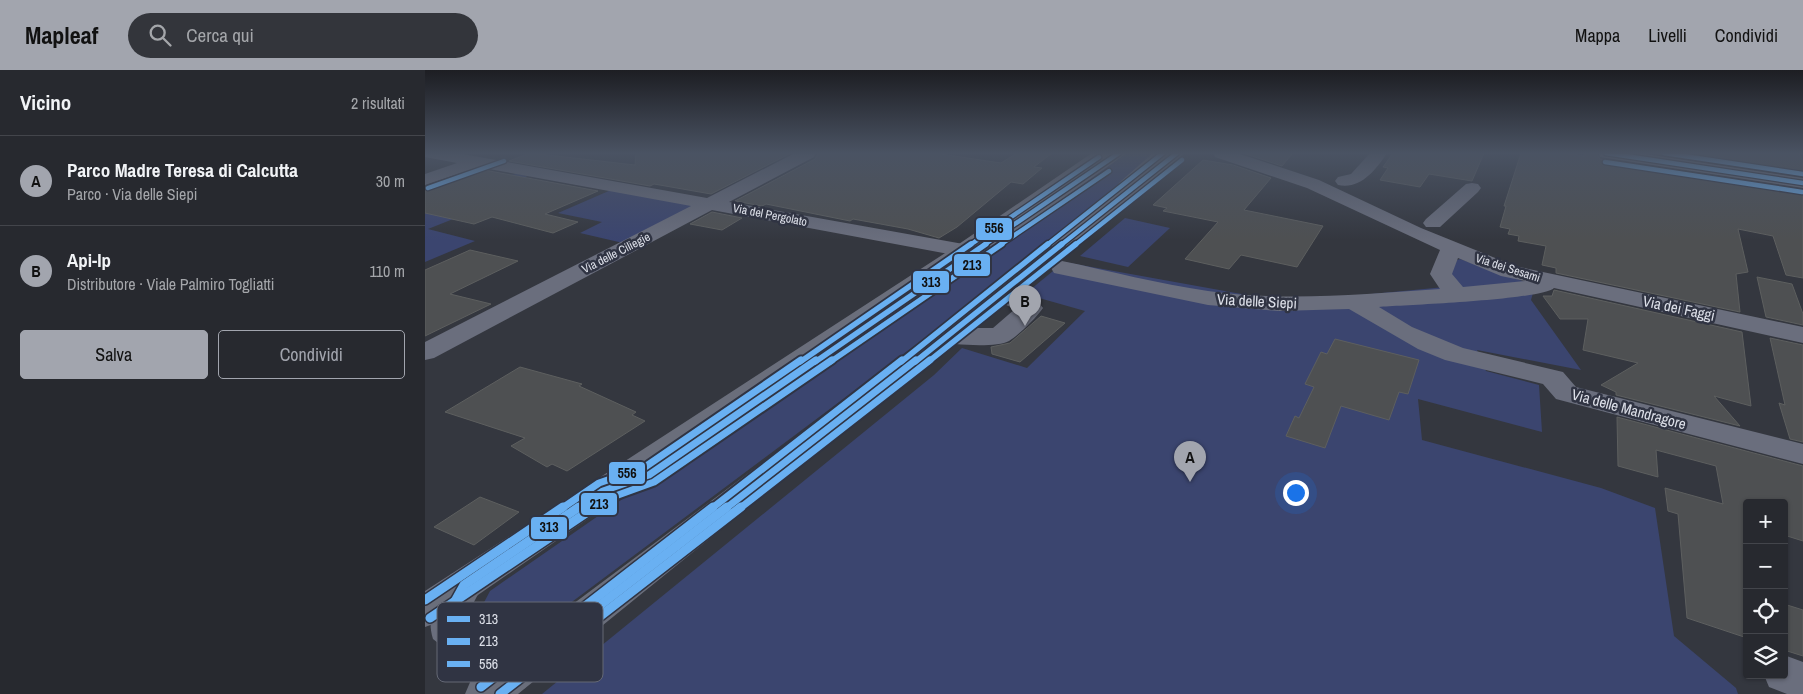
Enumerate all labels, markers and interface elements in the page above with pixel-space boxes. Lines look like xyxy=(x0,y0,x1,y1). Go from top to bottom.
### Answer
search box xyxy=(128,13,478,58)
text: Mapleaf xyxy=(25,19,98,51)
icon: search xyxy=(146,21,174,49)
text: Cerca qui xyxy=(186,22,254,48)
text: Mappa xyxy=(1575,23,1620,48)
text: Livelli xyxy=(1648,23,1687,48)
text: Condividi xyxy=(1715,23,1778,48)
text: Vicino xyxy=(20,88,71,117)
text: 2 risultati xyxy=(351,92,405,114)
text: Parco Madre Teresa di Calcutta xyxy=(67,157,298,183)
text: A xyxy=(31,170,41,192)
text: 30 m xyxy=(376,170,405,192)
text: Parco · Via delle Siepi xyxy=(67,183,197,205)
street label: Via del Pergolato xyxy=(732,200,808,230)
line badge: 556 xyxy=(975,217,1013,241)
text: 556 xyxy=(984,219,1004,237)
street label: Via delle Ciliegie xyxy=(579,229,653,277)
text: Api-Ip xyxy=(67,247,111,273)
street label: Via dei Sesami xyxy=(1474,250,1542,286)
line badge: 213 xyxy=(953,253,991,277)
text: 213 xyxy=(962,256,982,274)
text: B xyxy=(31,260,41,282)
text: 110 m xyxy=(369,260,405,282)
line badge: 313 xyxy=(912,270,950,294)
text: Distributore · Viale Palmiro Togliatti xyxy=(67,273,274,295)
text: 313 xyxy=(921,273,941,291)
pin: B xyxy=(1009,285,1041,326)
street label: Via delle Siepi xyxy=(1217,288,1297,314)
street label: Via dei Faggi xyxy=(1641,290,1717,326)
button: Salva xyxy=(20,330,208,379)
button: Condividi xyxy=(218,330,405,379)
street label: Via delle Mandragore xyxy=(1570,384,1689,434)
pin: A xyxy=(1174,441,1206,482)
line badge: 556 xyxy=(608,461,646,485)
text: 556 xyxy=(617,464,637,482)
your location xyxy=(1283,480,1309,506)
line badge: 213 xyxy=(580,492,618,516)
text: 213 xyxy=(589,495,609,513)
map controls xyxy=(1743,499,1788,679)
button: + xyxy=(1743,499,1788,544)
line badge: 313 xyxy=(530,516,568,540)
text: 313 xyxy=(539,518,559,536)
button: − xyxy=(1743,544,1788,589)
button: locate xyxy=(1743,589,1788,634)
legend xyxy=(437,602,603,682)
text: 313 xyxy=(479,610,498,628)
text: 213 xyxy=(479,632,498,650)
button: layers xyxy=(1743,634,1788,679)
text: 556 xyxy=(479,655,498,673)

